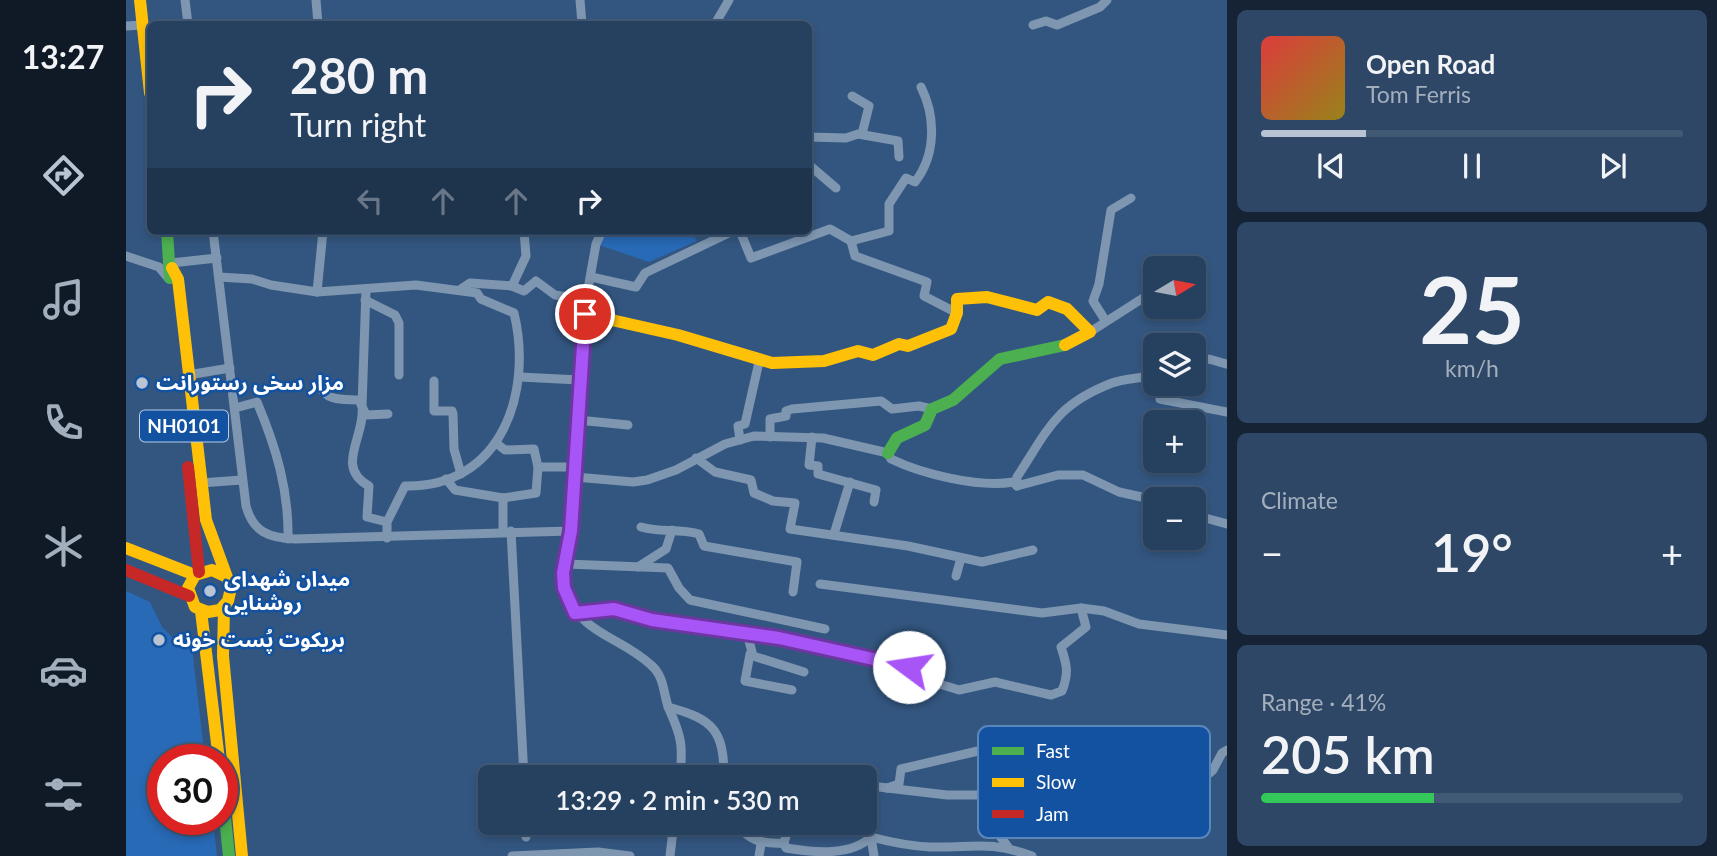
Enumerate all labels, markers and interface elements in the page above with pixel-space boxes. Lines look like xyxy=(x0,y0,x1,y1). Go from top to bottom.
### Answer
text: 13:27 xyxy=(22,37,104,76)
text: 280 m xyxy=(290,46,428,104)
text: Open Road xyxy=(1366,48,1495,80)
icon: right xyxy=(175,49,266,140)
text: Tom Ferris xyxy=(1366,80,1471,108)
text: Turn right xyxy=(290,105,426,144)
icon: previous xyxy=(1312,147,1350,185)
icon: pause xyxy=(1453,147,1491,185)
icon: next xyxy=(1594,147,1632,185)
icon: directions xyxy=(39,151,88,200)
icon: left xyxy=(351,182,389,220)
icon: ahead xyxy=(424,182,462,220)
icon: ahead xyxy=(497,182,535,220)
icon: right xyxy=(570,182,608,220)
text: 25 xyxy=(1419,254,1525,363)
north arrow xyxy=(1143,256,1206,318)
map controls xyxy=(1143,256,1206,550)
icon: music xyxy=(39,275,88,324)
pin xyxy=(555,284,615,344)
icon: arrive xyxy=(566,295,604,333)
button: layers xyxy=(1143,333,1206,396)
text: km/h xyxy=(1445,354,1499,382)
place label: مزار سخی رستورانت xyxy=(156,369,344,395)
marker: مزار سخی رستورانت xyxy=(134,375,150,391)
icon: phone xyxy=(39,398,88,447)
road number: NH0101 xyxy=(140,410,228,442)
button: + xyxy=(1143,410,1206,473)
text: Climate xyxy=(1261,486,1338,514)
button: − xyxy=(1143,487,1206,550)
text: 19° xyxy=(1431,521,1513,583)
icon: climate xyxy=(39,522,88,571)
text: − xyxy=(1261,530,1283,576)
text: + xyxy=(1661,530,1683,576)
place label: میدان شهدای روشنایی xyxy=(224,565,350,615)
marker: میدان شهدای روشنایی xyxy=(202,583,218,599)
place label: بریکوت پُست خونه xyxy=(173,626,345,654)
position arrow xyxy=(872,630,946,704)
marker: بریکوت پُست خونه xyxy=(151,632,167,648)
icon: car xyxy=(39,646,88,695)
text: Range · 41% xyxy=(1261,688,1386,716)
text: 205 km xyxy=(1261,723,1435,785)
legend xyxy=(978,726,1210,838)
text: Fast xyxy=(1036,739,1070,762)
speed limit sign: 30 xyxy=(147,744,238,835)
icon: filters xyxy=(39,770,88,819)
text: Slow xyxy=(1036,770,1076,793)
text: 13:29 · 2 min · 530 m xyxy=(555,784,800,816)
text: Jam xyxy=(1036,802,1069,825)

